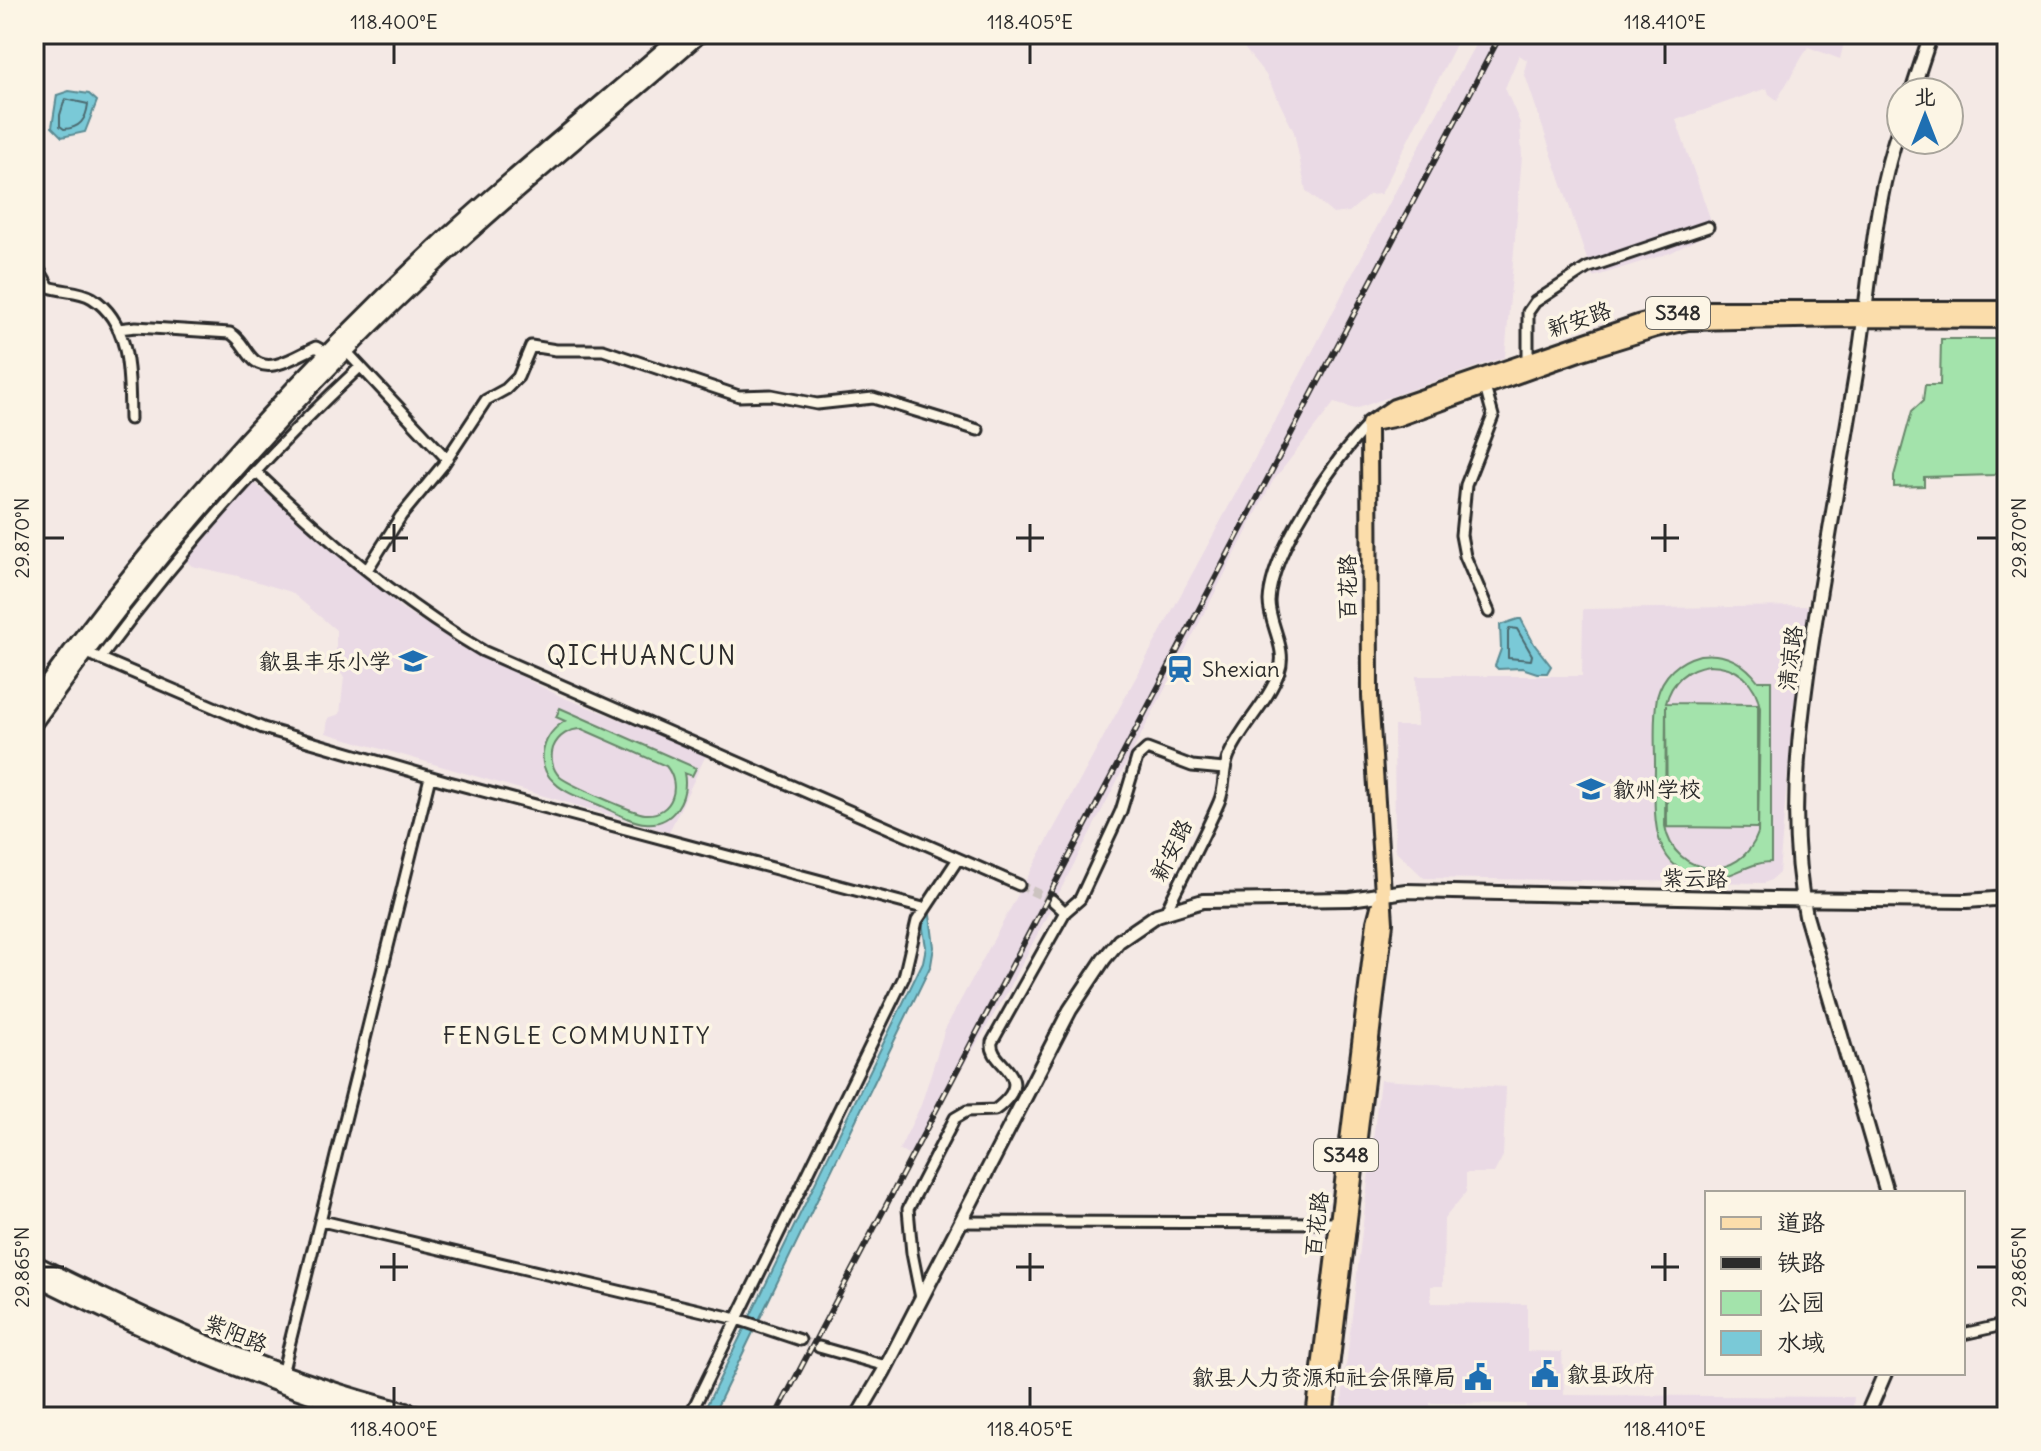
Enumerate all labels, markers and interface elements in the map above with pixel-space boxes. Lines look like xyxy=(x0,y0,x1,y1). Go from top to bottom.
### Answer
text: 118.400°E xyxy=(350,9,438,34)
text: 118.405°E xyxy=(987,9,1073,34)
text: 118.410°E xyxy=(1624,9,1706,34)
north arrow xyxy=(1885,76,1965,156)
text: 北 xyxy=(1914,82,1936,110)
street label: 新安路 xyxy=(1543,295,1615,343)
road number: S348 xyxy=(1646,297,1710,329)
text: 29.870°N xyxy=(9,497,34,579)
text: 29.870°N xyxy=(2006,497,2031,579)
street label: 百花路 xyxy=(1333,554,1361,620)
street label: 清凉路 xyxy=(1772,624,1808,692)
district label: QICHUANCUN xyxy=(547,639,737,672)
school or university icon: 歙县丰乐小学 xyxy=(398,646,428,676)
place label: 歙县丰乐小学 xyxy=(259,647,391,675)
station icon: Shexian xyxy=(1165,654,1195,684)
place label: Shexian xyxy=(1202,655,1280,683)
school or university icon: 歙州学校 xyxy=(1576,774,1606,804)
place label: 歙州学校 xyxy=(1613,775,1701,803)
street label: 新安路 xyxy=(1144,814,1198,886)
street label: 紫云路 xyxy=(1662,863,1728,893)
district label: FENGLE COMMUNITY xyxy=(443,1020,711,1050)
road number: S348 xyxy=(1314,1139,1378,1171)
street label: 百花路 xyxy=(1298,1190,1334,1258)
legend xyxy=(1705,1191,1965,1375)
text: 道路 xyxy=(1777,1207,1825,1237)
text: 29.865°N xyxy=(9,1226,34,1308)
text: 29.865°N xyxy=(2006,1226,2031,1308)
text: 铁路 xyxy=(1777,1247,1825,1277)
text: 公园 xyxy=(1777,1287,1825,1317)
street label: 紫阳路 xyxy=(200,1308,272,1358)
text: 水域 xyxy=(1777,1327,1825,1357)
public building icon: 歙县政府 xyxy=(1530,1359,1560,1389)
place label: 歙县政府 xyxy=(1567,1360,1655,1388)
public building icon: 歙县人力资源和社会保障局 xyxy=(1463,1362,1493,1392)
place label: 歙县人力资源和社会保障局 xyxy=(1192,1363,1456,1391)
text: 118.400°E xyxy=(350,1416,438,1441)
text: 118.405°E xyxy=(987,1416,1073,1441)
text: 118.410°E xyxy=(1624,1416,1706,1441)

